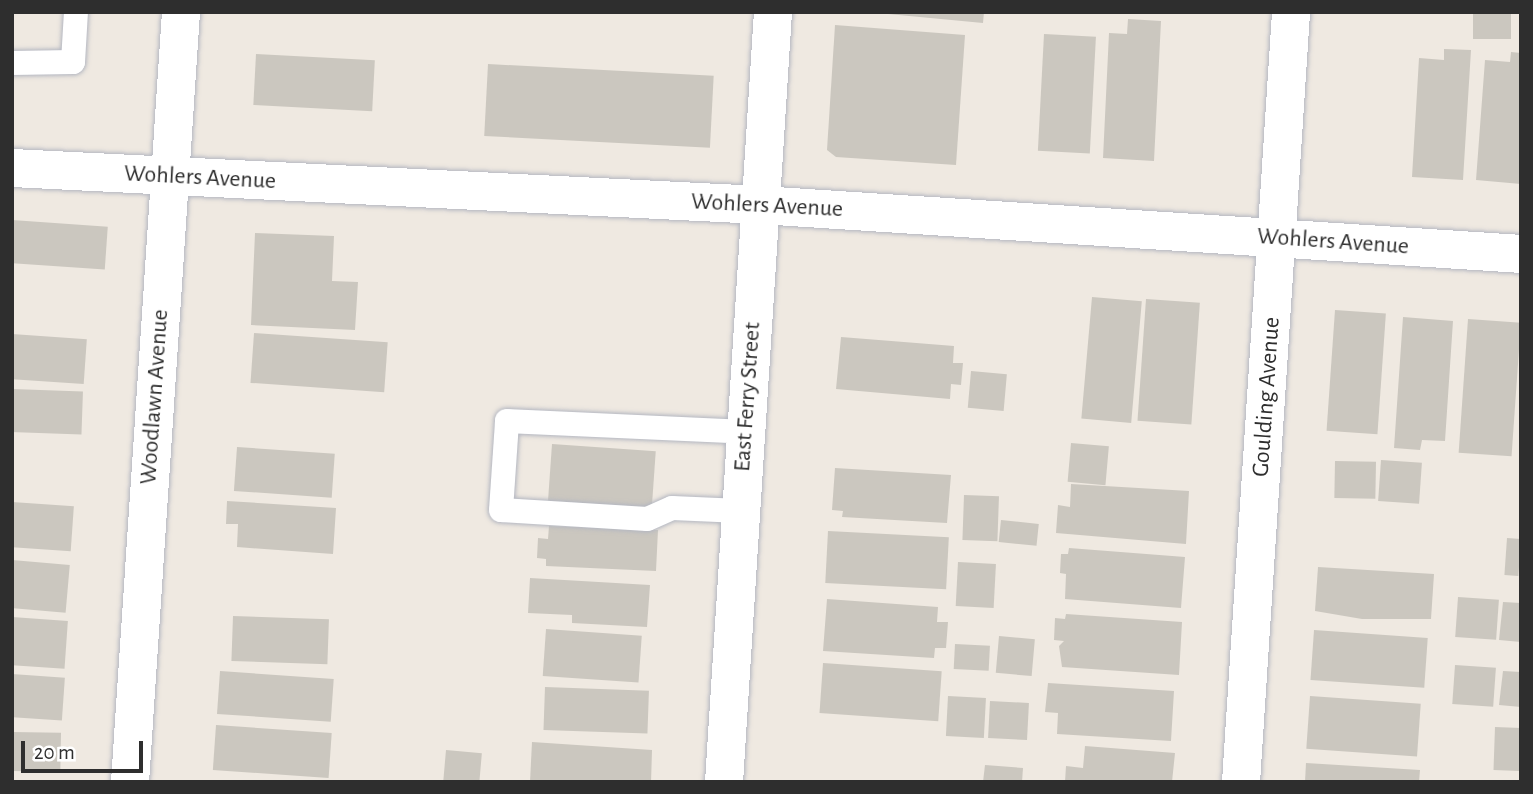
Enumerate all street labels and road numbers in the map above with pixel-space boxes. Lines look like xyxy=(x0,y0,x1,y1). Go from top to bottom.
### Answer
street label: Wohlers Avenue xyxy=(123,160,277,196)
street label: Wohlers Avenue xyxy=(690,188,844,224)
street label: Wohlers Avenue xyxy=(1256,222,1410,262)
street label: Woodlawn Avenue xyxy=(135,308,175,486)
street label: Goulding Avenue xyxy=(1247,316,1287,478)
street label: East Ferry Street xyxy=(728,321,768,473)

